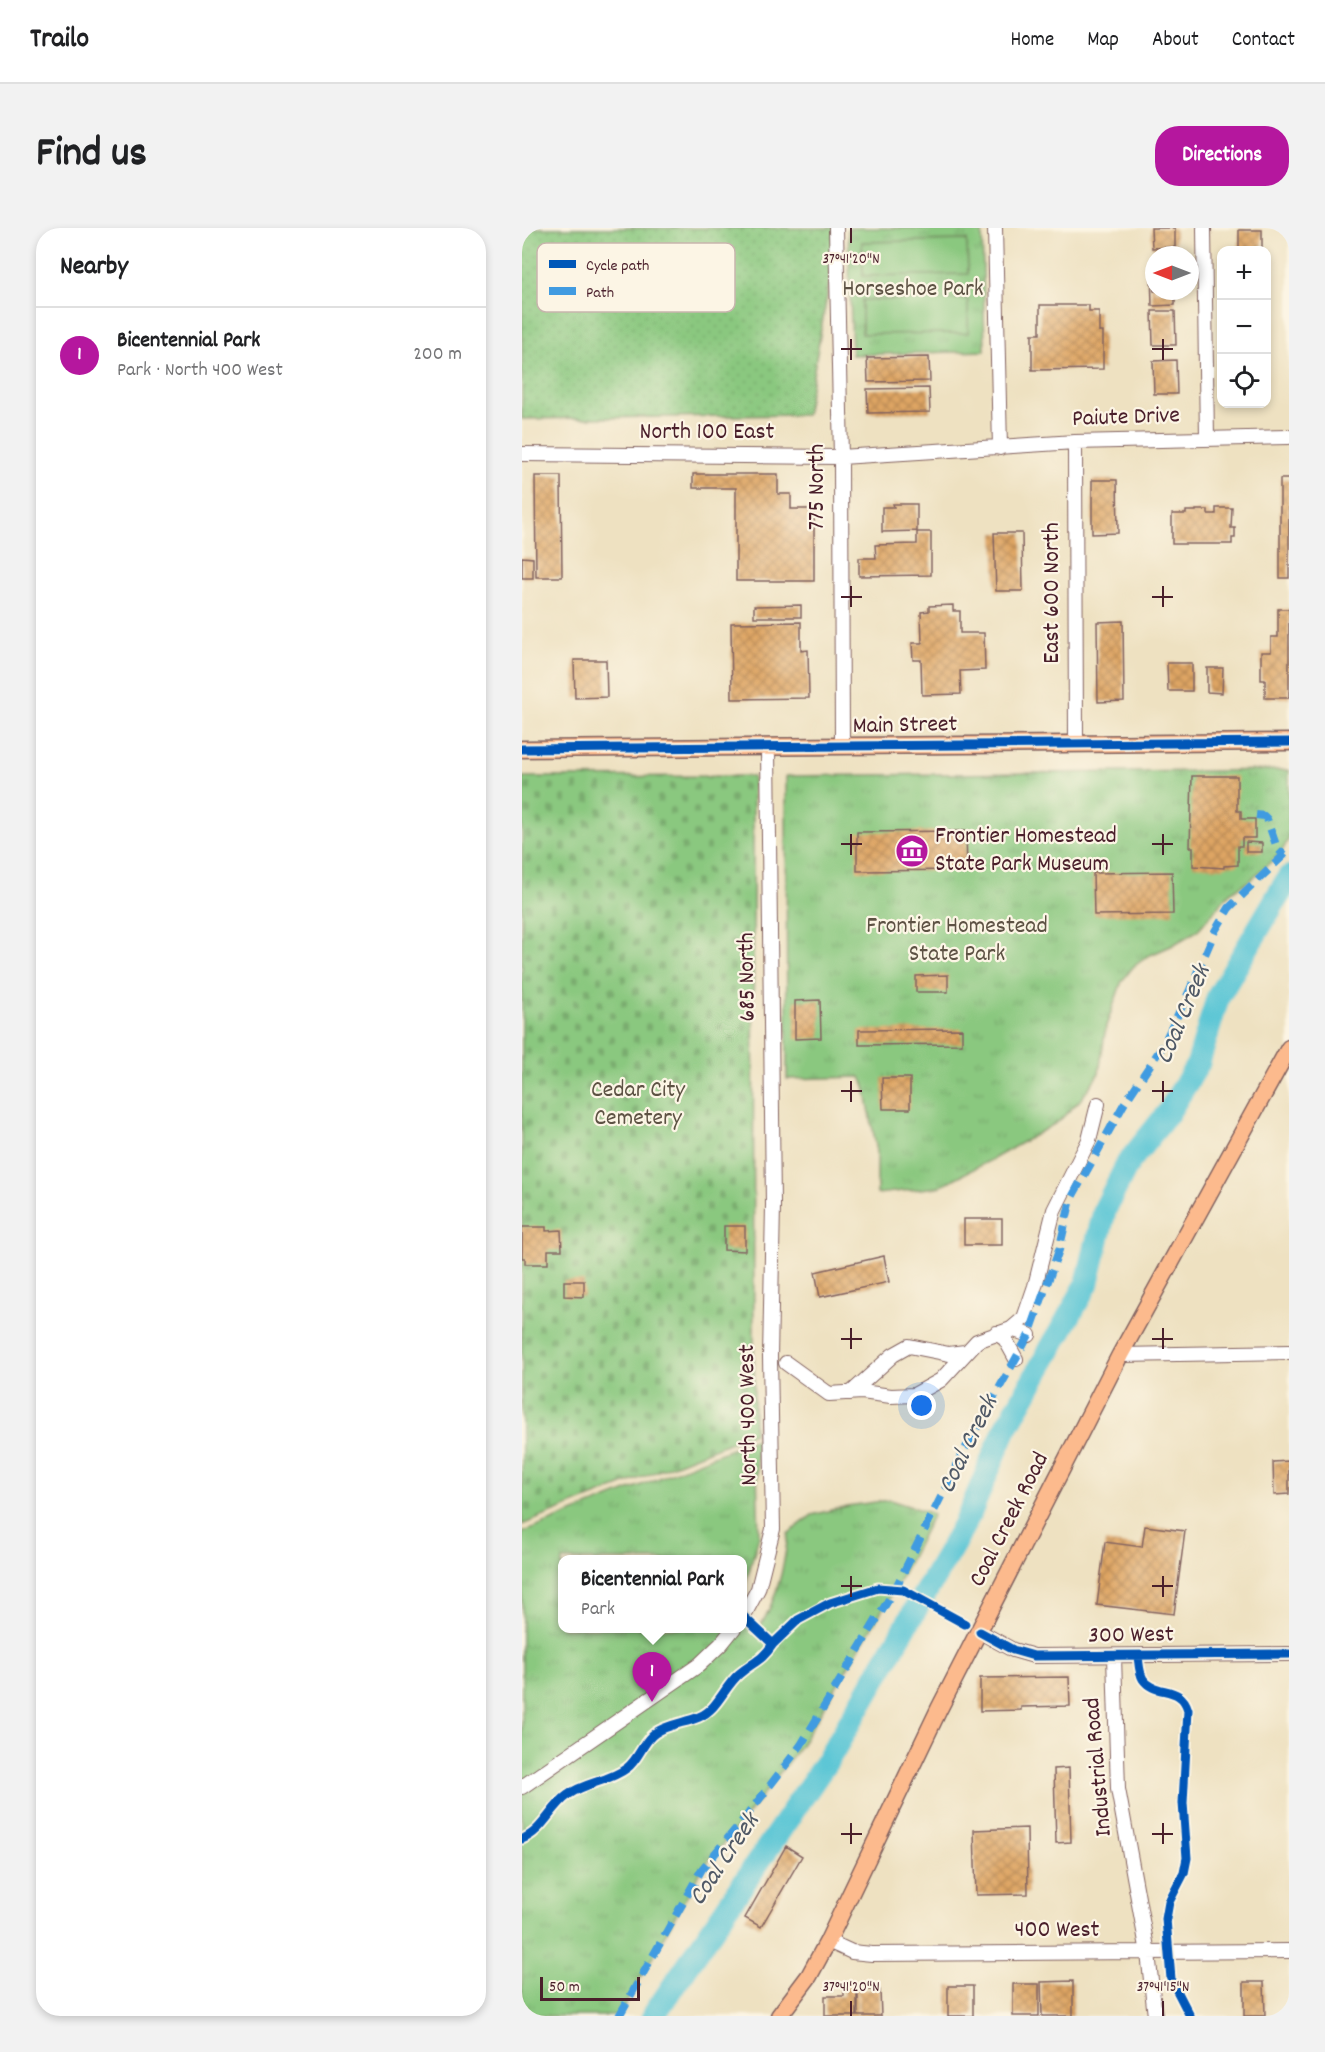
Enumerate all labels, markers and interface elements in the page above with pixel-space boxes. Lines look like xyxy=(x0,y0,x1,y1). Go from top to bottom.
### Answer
text: Trailo xyxy=(30,21,89,61)
text: Home xyxy=(1010,26,1054,56)
text: Map xyxy=(1087,26,1119,56)
text: About xyxy=(1152,26,1199,56)
text: Contact xyxy=(1232,26,1295,56)
text: Find us xyxy=(36,126,147,186)
button: Directions xyxy=(1155,126,1289,186)
legend xyxy=(537,243,735,312)
north arrow xyxy=(1145,246,1199,300)
map controls xyxy=(1217,246,1271,408)
button: + xyxy=(1217,246,1271,300)
text: Nearby xyxy=(60,249,128,286)
text: 37°41'20"N xyxy=(822,249,880,271)
text: Cycle path xyxy=(586,255,649,278)
park label: Horseshoe Park xyxy=(842,273,984,307)
text: Path xyxy=(586,282,614,305)
button: − xyxy=(1217,300,1271,354)
text: Bicentennial Park xyxy=(117,326,260,357)
text: 1 xyxy=(77,341,82,369)
text: 200 m xyxy=(413,341,462,369)
button: locate xyxy=(1217,354,1271,408)
text: Park · North 400 West xyxy=(117,357,283,385)
street label: Paiute Drive xyxy=(1071,399,1181,437)
street label: North 100 East xyxy=(640,416,775,450)
street label: 775 North xyxy=(801,444,835,530)
street label: East 600 North xyxy=(1036,522,1070,664)
street label: Main Street xyxy=(852,708,958,744)
place label: Frontier Homestead State Park Museum xyxy=(935,820,1117,882)
museum icon: Frontier Homestead State Park Museum xyxy=(894,833,930,869)
park label: Frontier Homestead State Park xyxy=(866,910,1048,972)
street label: 685 North xyxy=(730,932,766,1022)
water label: Coal Creek xyxy=(1147,957,1222,1070)
park label: Cedar City Cemetery xyxy=(591,1074,686,1136)
street label: North 400 West xyxy=(731,1344,767,1486)
water label: Coal Creek xyxy=(929,1388,1010,1500)
your location xyxy=(907,1391,936,1420)
street label: Coal Creek Road xyxy=(961,1447,1059,1593)
popup xyxy=(558,1555,747,1633)
text: Bicentennial Park xyxy=(581,1565,724,1596)
text: Park xyxy=(581,1596,615,1624)
street label: 300 West xyxy=(1088,1618,1174,1654)
pin: 1 xyxy=(632,1652,672,1702)
street label: Industrial Road xyxy=(1076,1696,1122,1838)
water label: Coal Creek xyxy=(680,1804,771,1914)
street label: 400 West xyxy=(1015,1914,1100,1948)
scale bar xyxy=(540,1974,640,2002)
text: 50 m xyxy=(549,1976,580,1999)
text: 37°41'20"N xyxy=(822,1977,880,1999)
text: 37°41'15"N xyxy=(1137,1977,1189,1999)

